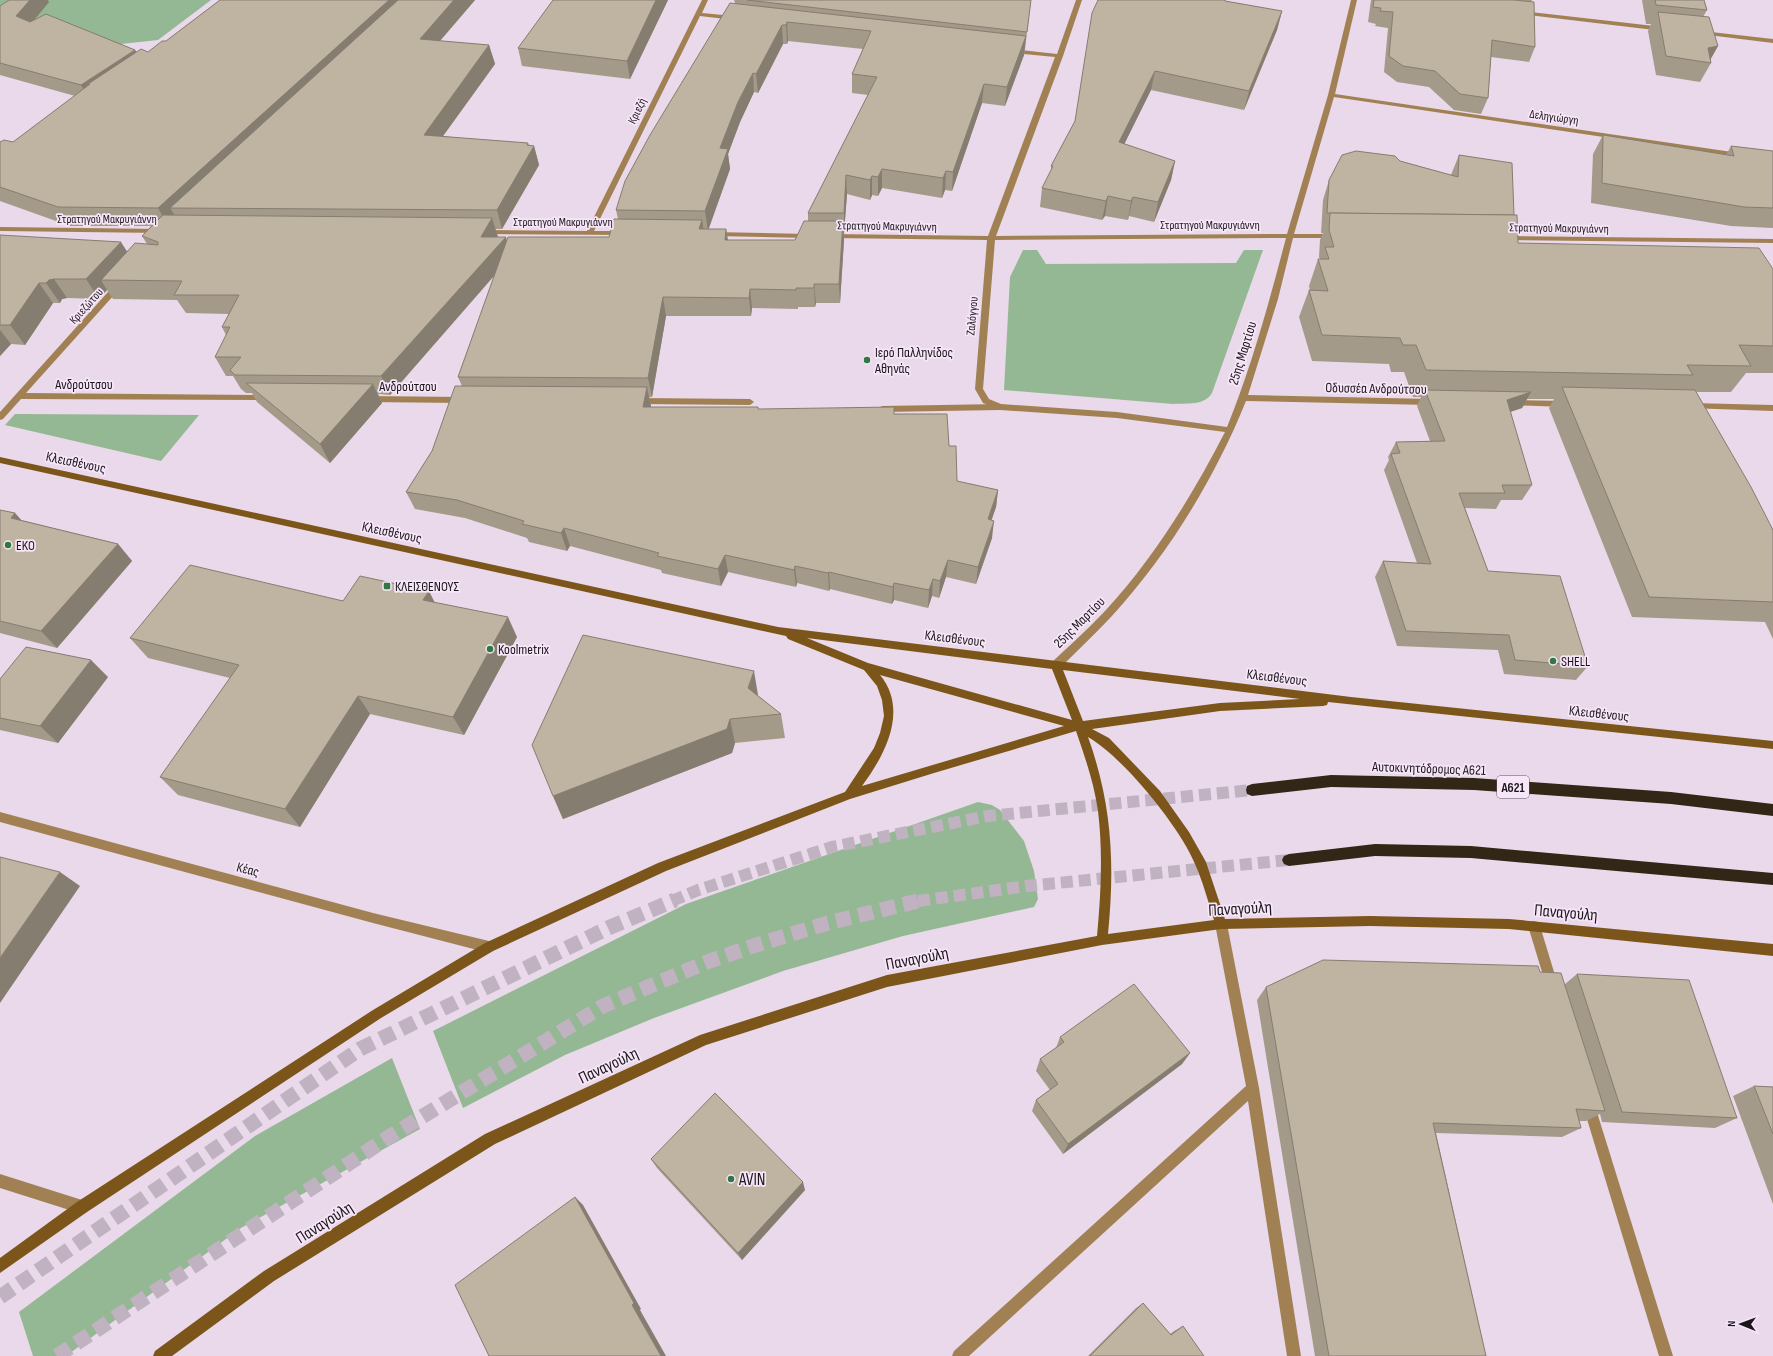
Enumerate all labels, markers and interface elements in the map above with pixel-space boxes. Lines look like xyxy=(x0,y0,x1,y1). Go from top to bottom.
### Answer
street label: Κριεζή xyxy=(625,96,650,127)
street label: Δεληγιώργη xyxy=(1528,107,1579,128)
street label: Στρατηγού Μακρυγιάννη xyxy=(57,212,157,227)
street label: Στρατηγού Μακρυγιάννη xyxy=(513,215,613,230)
street label: Στρατηγού Μακρυγιάννη xyxy=(837,218,937,235)
street label: Στρατηγού Μακρυγιάννη xyxy=(1160,218,1260,233)
street label: Στρατηγού Μακρυγιάννη xyxy=(1509,220,1609,237)
street label: Κριεζώτου xyxy=(66,285,107,328)
street label: Ζαλόγγου xyxy=(963,296,982,336)
street label: 25ης Μαρτίου xyxy=(1225,319,1260,387)
place label: Ιερό Παλληνίδος Αθηνάς xyxy=(874,344,953,377)
marker: Ιερό Παλληνίδος Αθηνάς xyxy=(862,355,872,365)
street label: Ανδρούτσου xyxy=(54,376,113,393)
street label: Ανδρούτσου xyxy=(378,378,437,395)
street label: Οδυσσέα Ανδρούτσου xyxy=(1325,379,1427,398)
street label: Κλεισθένους xyxy=(45,448,107,477)
street label: Κλεισθένους xyxy=(361,518,423,547)
place label: EKO xyxy=(16,537,35,554)
marker: EKO xyxy=(3,540,13,550)
place label: ΚΛΕΙΣΘΕΝΟΥΣ xyxy=(395,578,459,595)
marker: ΚΛΕΙΣΘΕΝΟΥΣ xyxy=(382,581,392,591)
street label: 25ης Μαρτίου xyxy=(1050,593,1109,652)
street label: Κλεισθένους xyxy=(924,626,986,651)
place label: Koolmetrix xyxy=(498,641,550,658)
marker: Koolmetrix xyxy=(485,644,495,654)
place label: SHELL xyxy=(1561,653,1590,670)
marker: SHELL xyxy=(1548,656,1558,666)
street label: Κλεισθένους xyxy=(1246,665,1308,690)
street label: Κλεισθένους xyxy=(1568,702,1630,725)
street label: Αυτοκινητόδρομος Α621 xyxy=(1371,758,1486,779)
road number: Α621 xyxy=(1497,776,1529,798)
street label: Κέας xyxy=(235,858,261,881)
street label: Παναγούλη xyxy=(1208,897,1272,921)
street label: Παναγούλη xyxy=(1533,900,1599,926)
street label: Παναγούλη xyxy=(884,943,950,975)
street label: Παναγούλη xyxy=(575,1043,642,1088)
place label: AVIN xyxy=(738,1170,766,1190)
marker: AVIN xyxy=(726,1174,736,1184)
street label: Παναγούλη xyxy=(292,1197,357,1248)
north arrow xyxy=(1721,1304,1761,1344)
text: N xyxy=(1725,1321,1738,1327)

